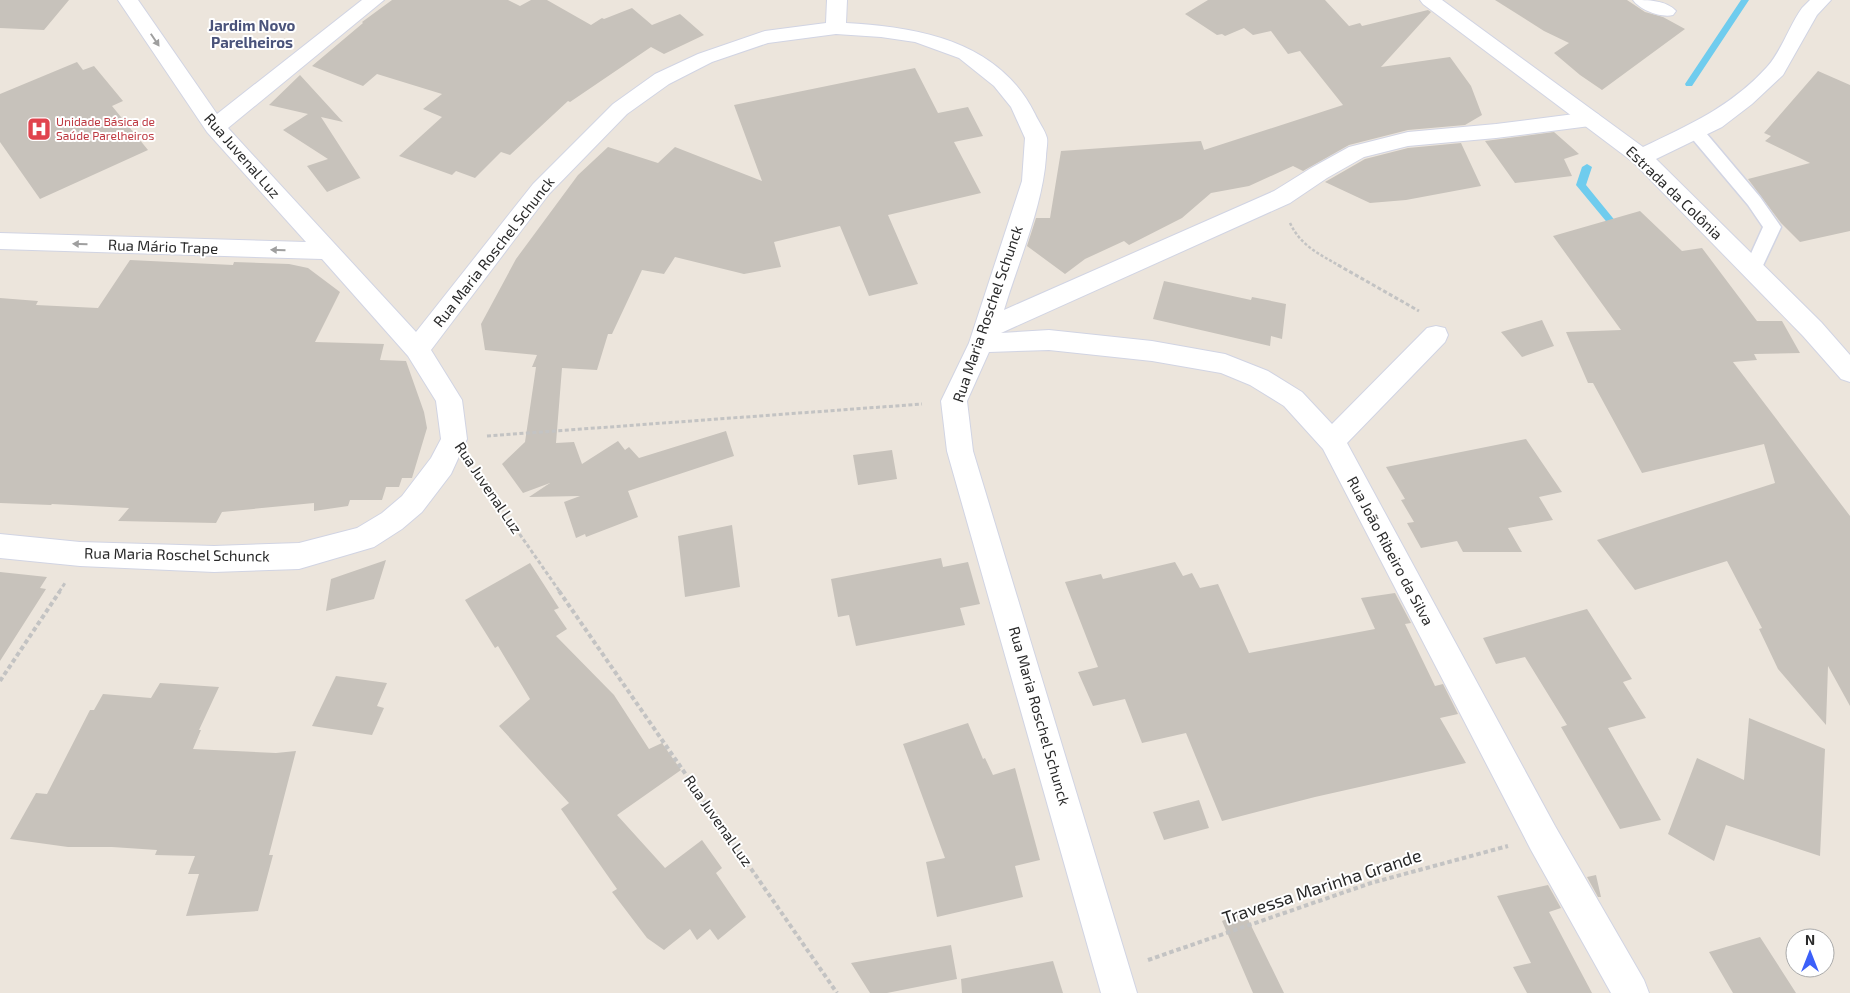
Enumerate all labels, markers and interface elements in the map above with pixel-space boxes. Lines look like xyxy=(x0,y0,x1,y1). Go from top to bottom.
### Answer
district label: Jardim Novo Parelheiros xyxy=(209,16,296,51)
one-way arrow xyxy=(150,33,160,47)
street label: Rua Juvenal Luz xyxy=(201,109,285,202)
place label: Unidade Básica de Saúde Parelheiros xyxy=(56,114,155,142)
hospital icon: Unidade Básica de Saúde Parelheiros xyxy=(26,116,52,142)
street label: Estrada da Colônia xyxy=(1623,142,1727,243)
street label: Rua Maria Roschel Schunck xyxy=(429,172,558,330)
street label: Rua Maria Roschel Schunck xyxy=(948,223,1026,404)
street label: Rua Mário Trape xyxy=(108,235,219,257)
one-way arrow xyxy=(72,240,88,248)
one-way arrow xyxy=(269,246,285,254)
street label: Rua Juvenal Luz xyxy=(451,438,526,537)
street label: Rua João Ribeiro da Silva xyxy=(1344,473,1438,628)
street label: Rua Maria Roschel Schunck xyxy=(84,543,270,565)
street label: Rua Maria Roschel Schunck xyxy=(1006,624,1074,808)
street label: Rua Juvenal Luz xyxy=(681,771,757,869)
street label: Travessa Marinha Grande xyxy=(1219,843,1424,929)
north arrow xyxy=(1785,928,1835,978)
text: N xyxy=(1805,931,1815,948)

